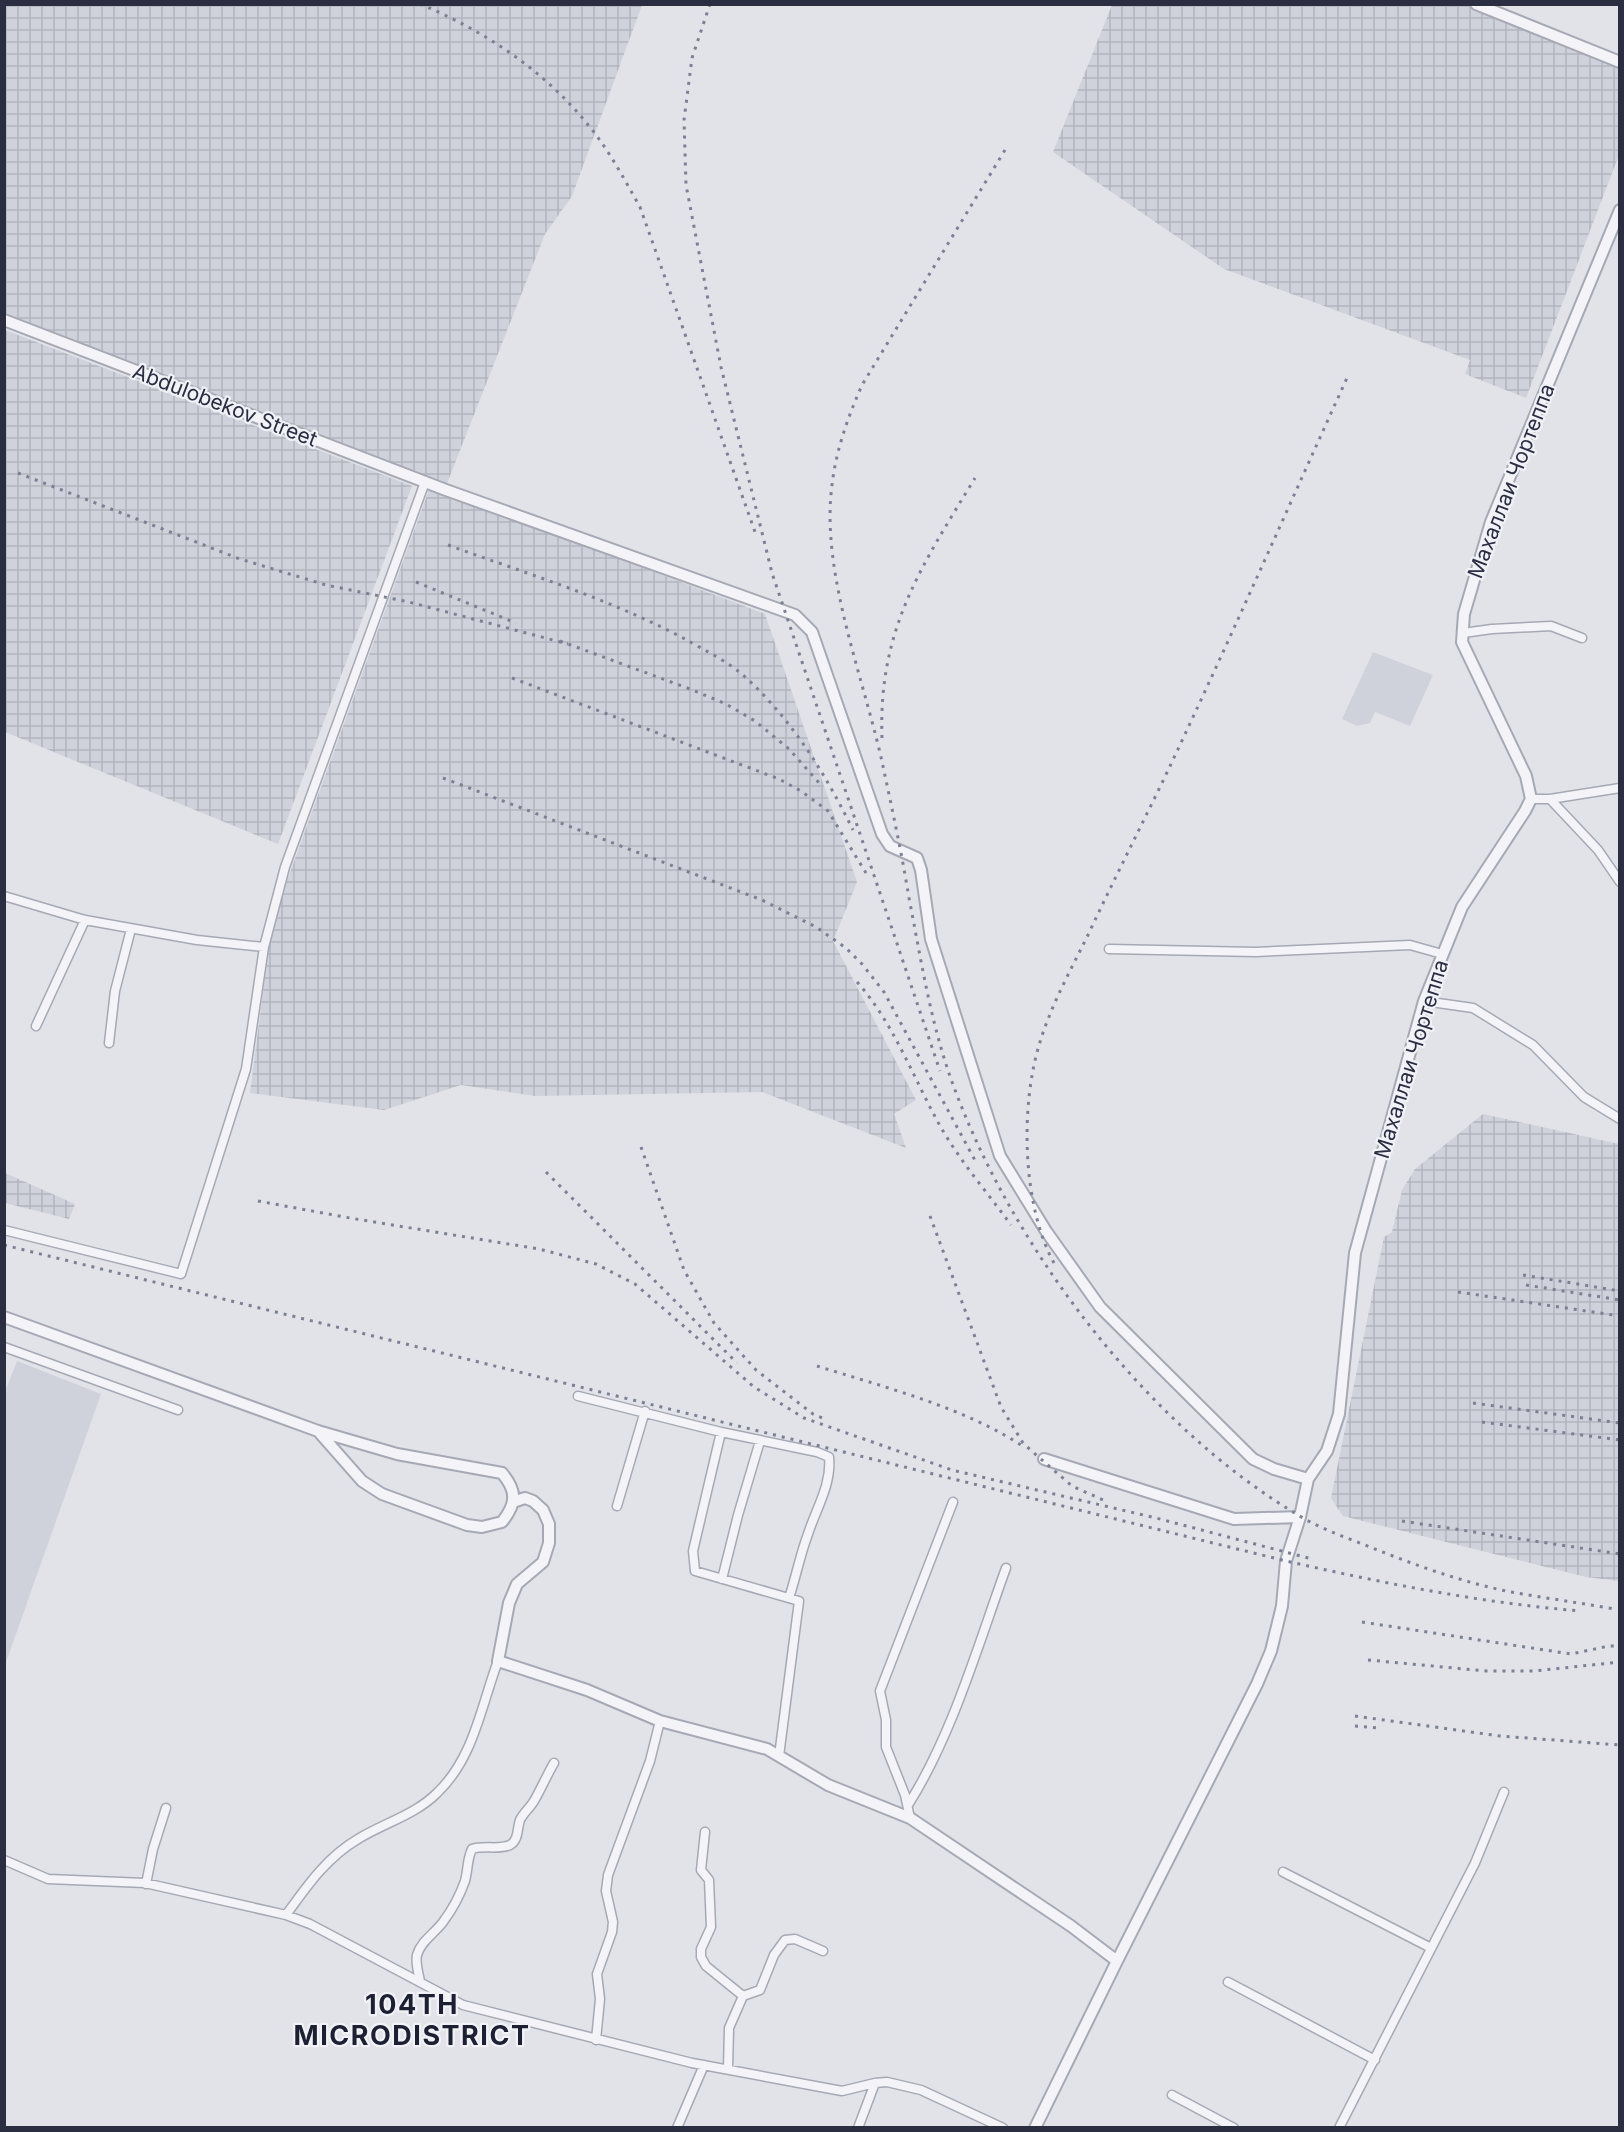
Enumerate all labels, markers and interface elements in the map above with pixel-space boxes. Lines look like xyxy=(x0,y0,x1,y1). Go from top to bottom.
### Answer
street label: Abdulobekov Street xyxy=(129,358,321,452)
street label: Махаллаи Чортеппа xyxy=(1462,380,1560,582)
street label: Махаллаи Чортеппа xyxy=(1369,957,1453,1161)
district label: 104TH MICRODISTRICT xyxy=(294,1988,530,2052)

